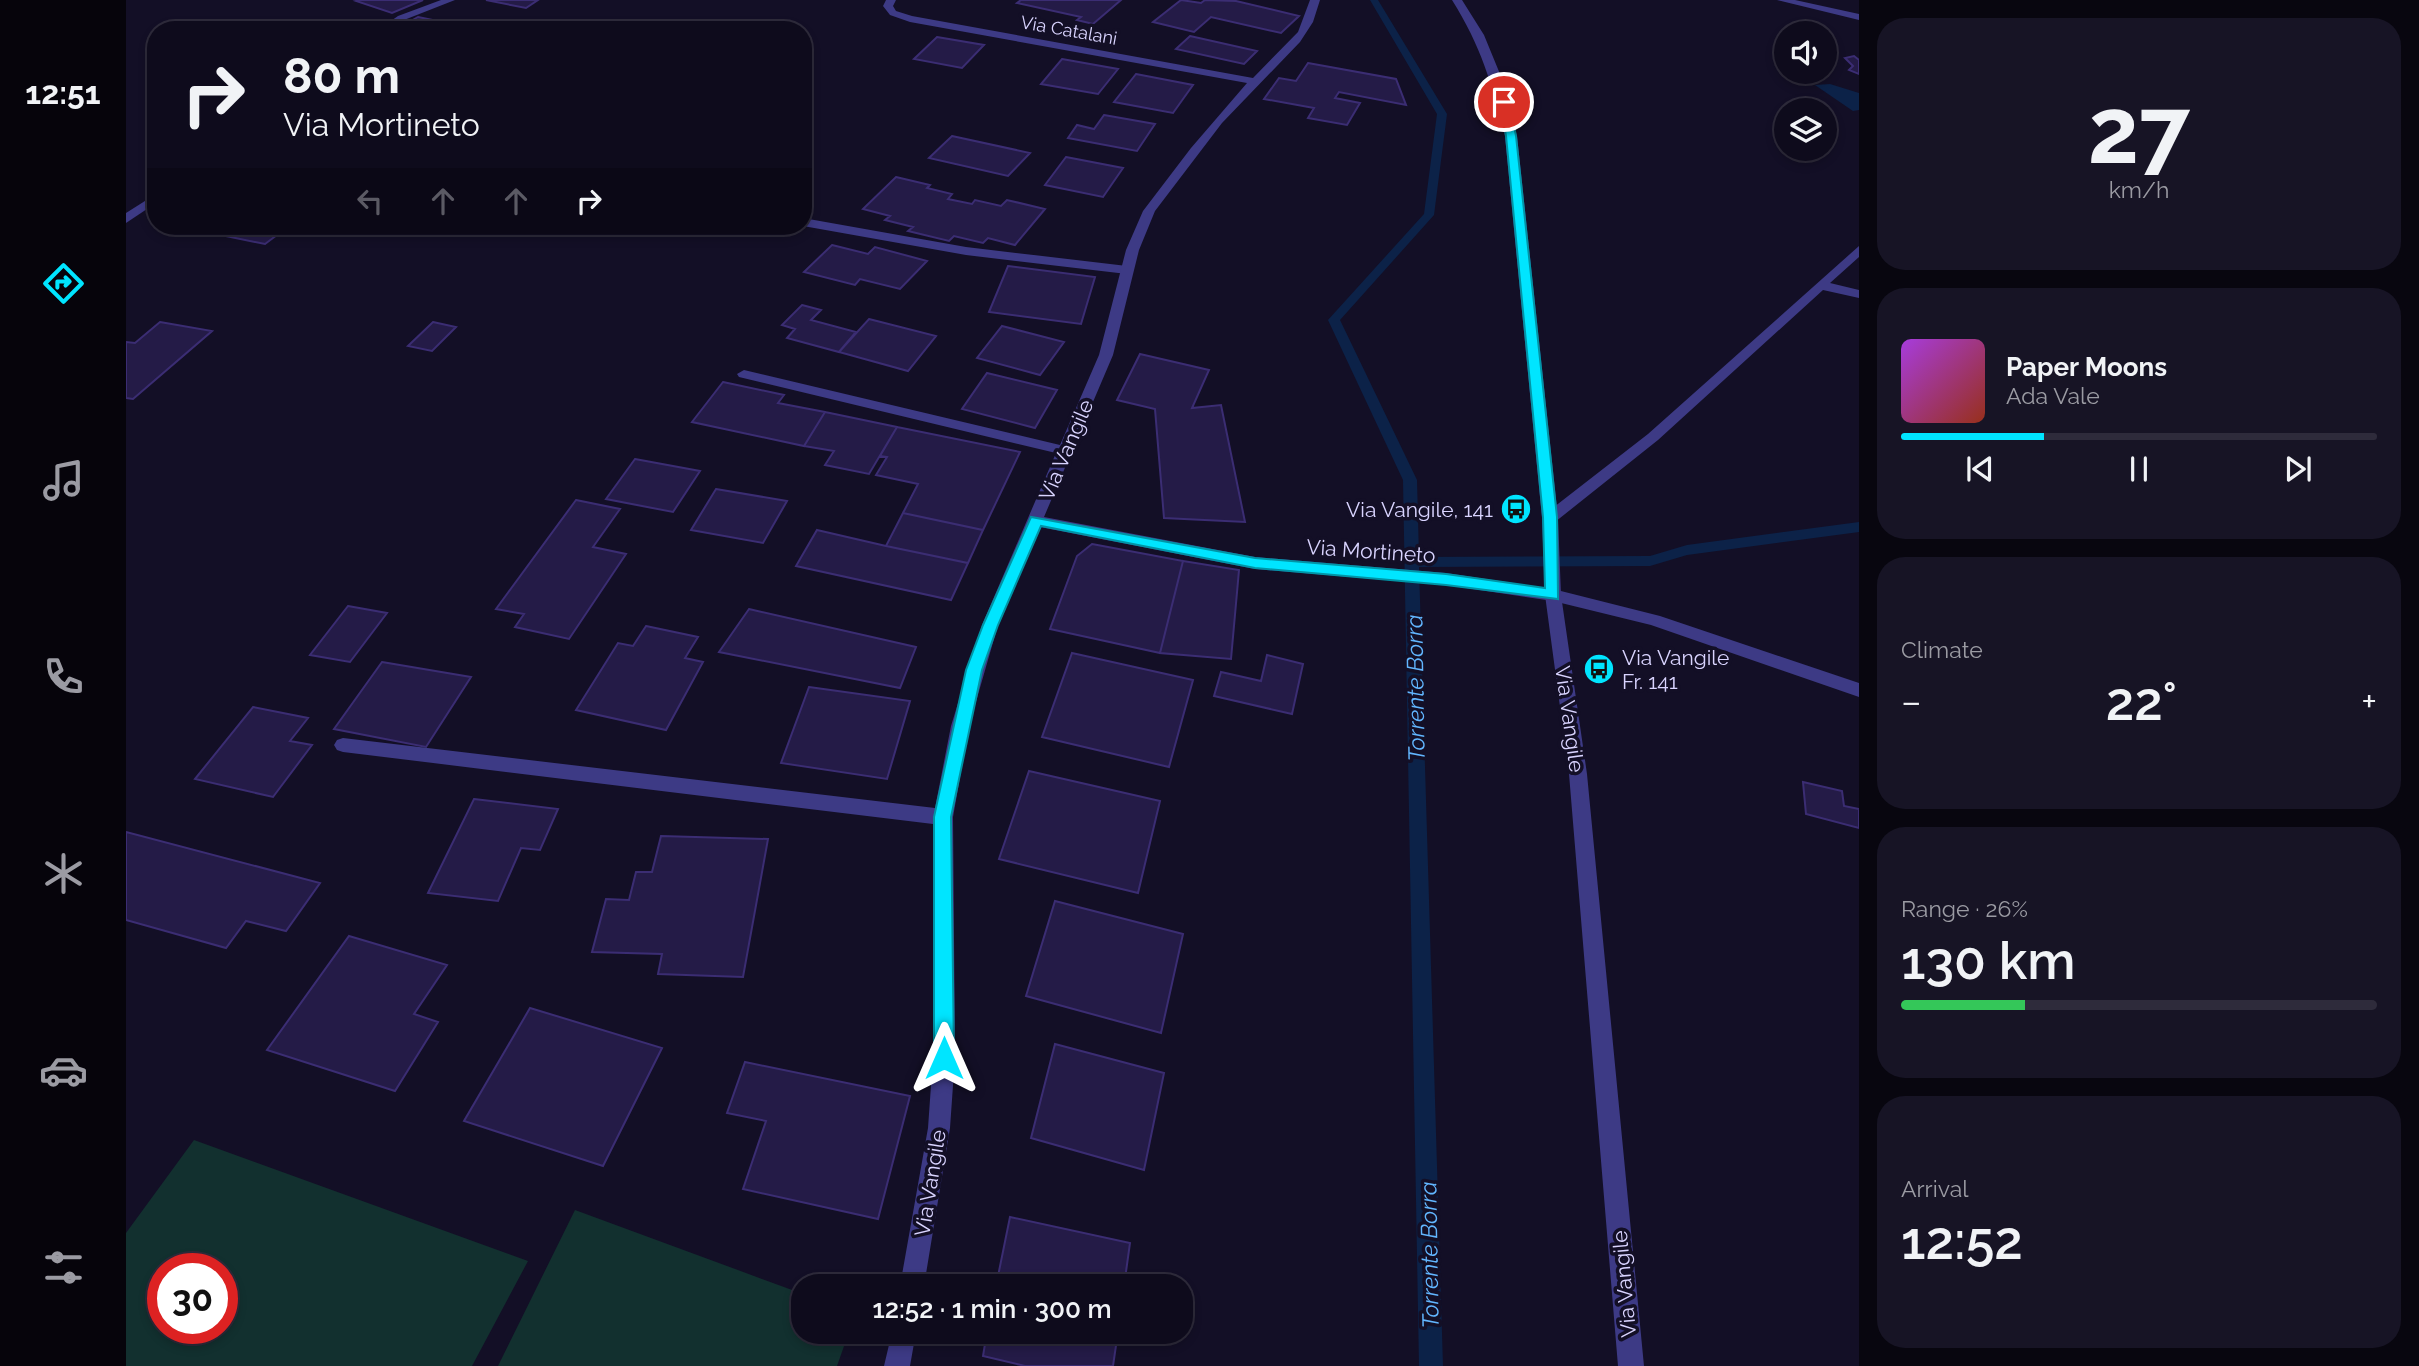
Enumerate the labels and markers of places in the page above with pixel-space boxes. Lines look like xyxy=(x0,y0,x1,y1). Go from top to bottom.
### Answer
pin xyxy=(1474,72,1534,132)
bus stop icon: Via Vangile, 141 xyxy=(1499,492,1533,526)
place label: Via Vangile, 141 xyxy=(1346,497,1493,522)
place label: Via Vangile Fr. 141 xyxy=(1622,645,1729,694)
bus stop icon: Via Vangile Fr. 141 xyxy=(1582,652,1616,686)

